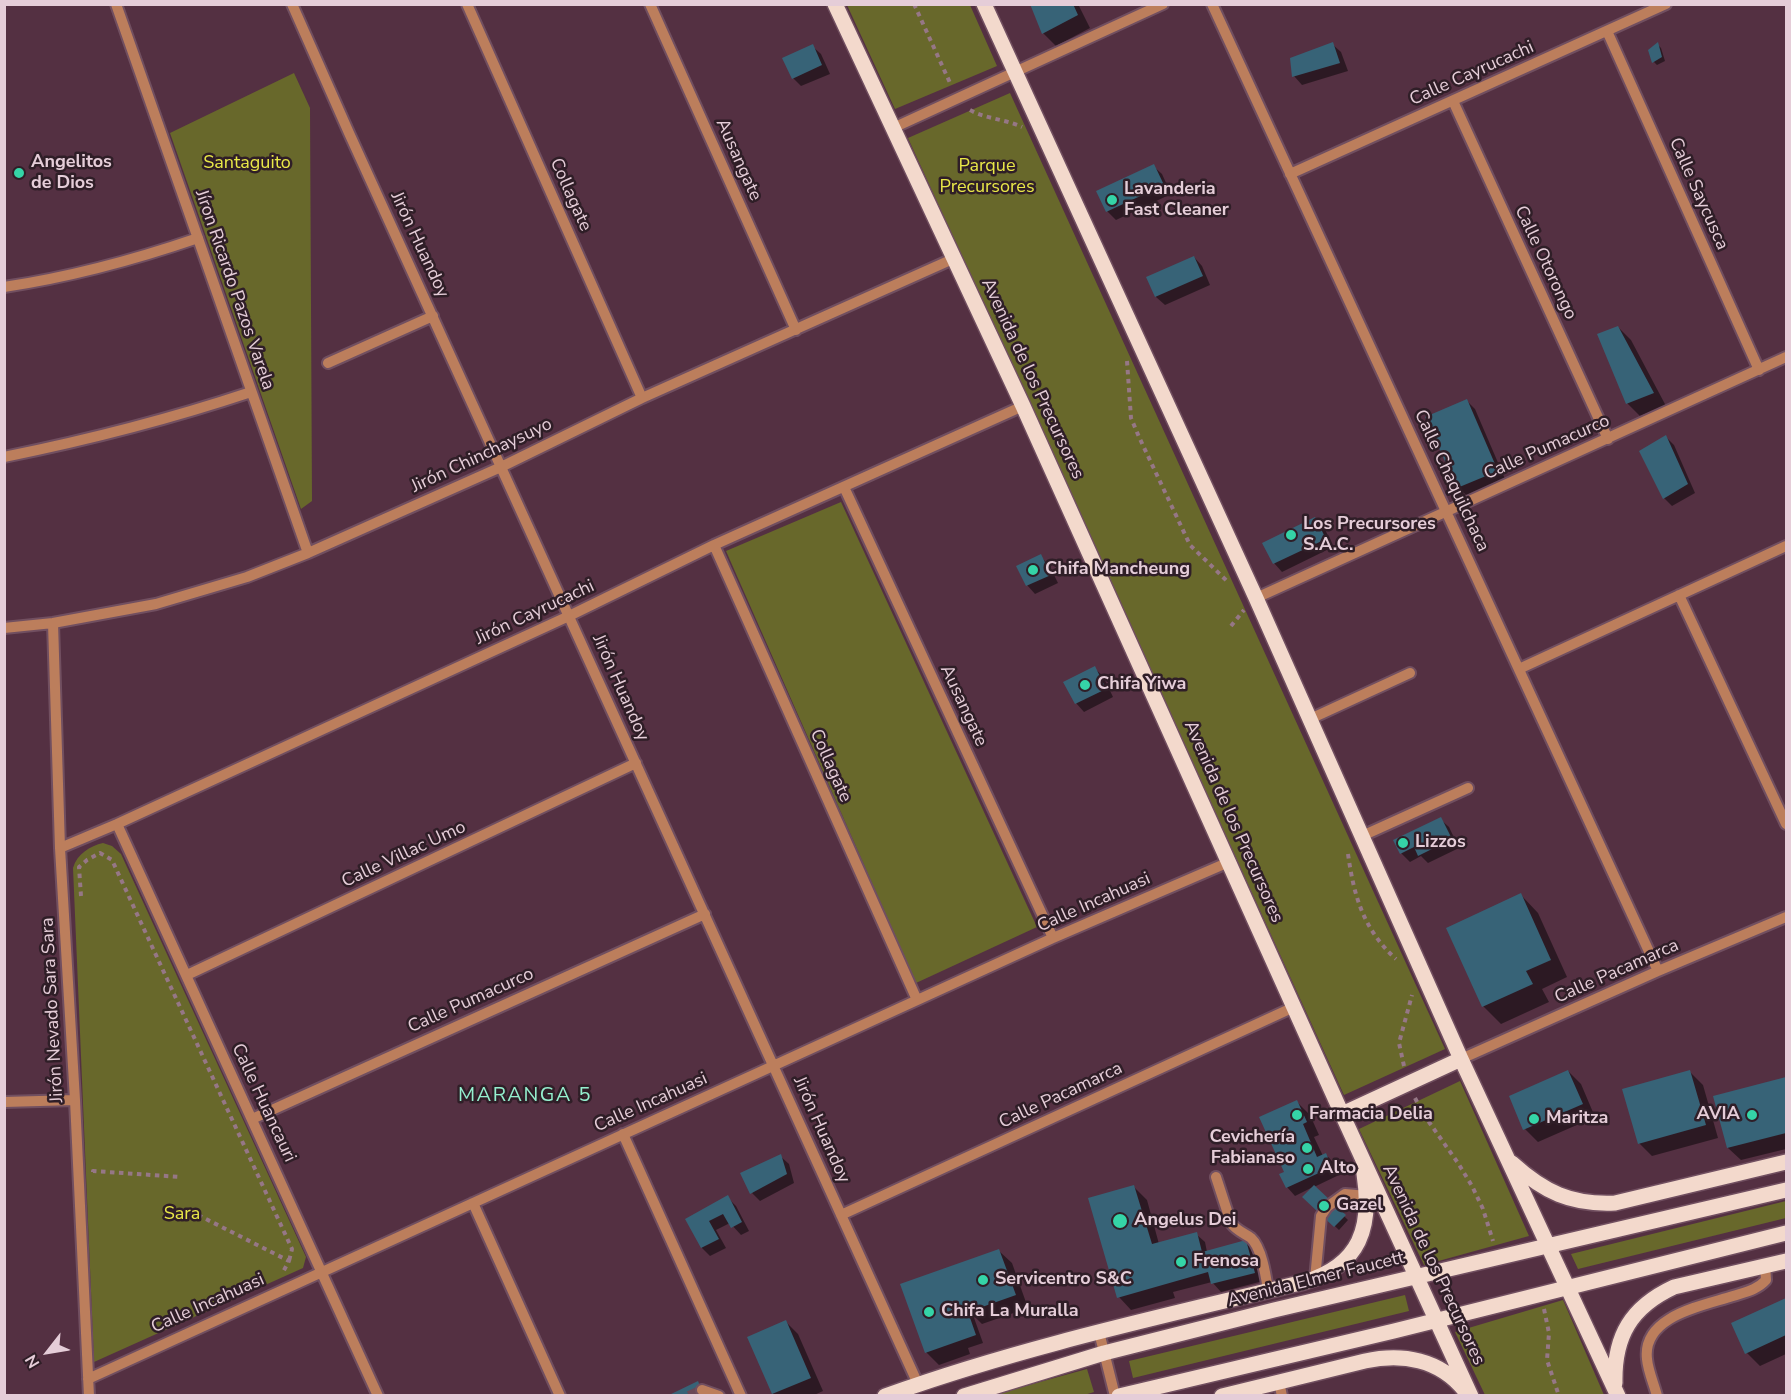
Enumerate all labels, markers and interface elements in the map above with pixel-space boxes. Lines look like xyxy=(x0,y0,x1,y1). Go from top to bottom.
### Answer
street label: Calle Cayrucachi xyxy=(1407,37,1537,111)
street label: Ausangate xyxy=(710,116,766,204)
street label: Calle Saycusca xyxy=(1664,134,1732,254)
place label: Angelitos de Dios xyxy=(31,152,112,195)
park label: Santaguito xyxy=(203,153,291,175)
street label: Collagate xyxy=(544,155,596,235)
park label: Parque Precursores xyxy=(939,156,1035,198)
marker: Angelitos de Dios xyxy=(12,166,26,180)
place label: Lavanderia Fast Cleaner xyxy=(1124,179,1229,222)
street label: Jíron Ricardo Pazos Varela xyxy=(190,187,278,393)
street label: Jirón Huandoy xyxy=(385,189,453,301)
marker: Lavanderia Fast Cleaner xyxy=(1105,193,1119,207)
street label: Calle Otorongo xyxy=(1509,203,1581,323)
street label: Avenida de los Precursores xyxy=(976,275,1088,483)
street label: Calle Chaquilchaca xyxy=(1409,407,1493,555)
street label: Calle Pumacurco xyxy=(1481,411,1613,485)
street label: Jirón Chinchaysuyo xyxy=(408,414,556,498)
place label: Los Precursores S.A.C. xyxy=(1303,514,1436,556)
marker: Los Precursores S.A.C. xyxy=(1284,528,1298,542)
place label: Chifa Mancheung xyxy=(1045,559,1190,581)
marker: Chifa Mancheung xyxy=(1026,563,1040,577)
street label: Jirón Cayrucachi xyxy=(472,576,598,650)
street label: Jirón Huandoy xyxy=(587,631,653,745)
street label: Ausangate xyxy=(935,662,991,750)
place label: Chifa Yiwa xyxy=(1097,674,1186,696)
marker: Chifa Yiwa xyxy=(1078,678,1092,692)
street label: Avenida de los Precursores xyxy=(1179,718,1287,926)
street label: Collagate xyxy=(804,726,856,806)
street label: Calle Villac Umo xyxy=(339,817,469,893)
place label: Lizzos xyxy=(1415,832,1466,854)
marker: Lizzos xyxy=(1396,836,1410,850)
street label: Calle Incahuasi xyxy=(1034,868,1154,938)
street label: Jirón Nevado Sara Sara xyxy=(37,917,69,1103)
street label: Calle Pacamarca xyxy=(1552,935,1682,1009)
street label: Calle Pumacurco xyxy=(405,964,537,1038)
street label: Calle Huancauri xyxy=(226,1040,300,1166)
street label: Calle Pacamarca xyxy=(996,1058,1126,1134)
street label: Calle Incahuasi xyxy=(591,1068,711,1138)
street label: Jirón Huandoy xyxy=(788,1073,854,1187)
district label: MARANGA 5 xyxy=(458,1084,592,1108)
place label: Farmacia Delia xyxy=(1309,1104,1433,1126)
place label: AVIA xyxy=(1696,1104,1740,1126)
marker: Farmacia Delia xyxy=(1290,1108,1304,1122)
place label: Maritza xyxy=(1546,1108,1608,1130)
marker: AVIA xyxy=(1745,1108,1759,1122)
marker: Maritza xyxy=(1527,1112,1541,1126)
place label: Cevichería Fabianaso xyxy=(1209,1127,1295,1170)
marker: Cevichería Fabianaso xyxy=(1300,1141,1314,1155)
place label: Alto xyxy=(1320,1158,1356,1180)
street label: Avenida de los Precursores xyxy=(1377,1161,1489,1369)
marker: Alto xyxy=(1301,1162,1315,1176)
place label: Gazel xyxy=(1336,1195,1383,1217)
marker: Gazel xyxy=(1317,1199,1331,1213)
park label: Sara xyxy=(164,1204,200,1226)
place label: Angelus Dei xyxy=(1134,1210,1236,1232)
marker: Angelus Dei xyxy=(1111,1212,1129,1230)
street label: Avenida Elmer Faucett xyxy=(1225,1248,1407,1312)
place label: Frenosa xyxy=(1193,1251,1259,1273)
marker: Frenosa xyxy=(1174,1255,1188,1269)
street label: Calle Incahuasi xyxy=(148,1269,268,1339)
place label: Servicentro S&C xyxy=(995,1269,1132,1291)
marker: Servicentro S&C xyxy=(976,1273,990,1287)
place label: Chifa La Muralla xyxy=(941,1301,1079,1323)
marker: Chifa La Muralla xyxy=(922,1305,936,1319)
north arrow xyxy=(18,1322,78,1382)
text: N xyxy=(20,1350,45,1372)

